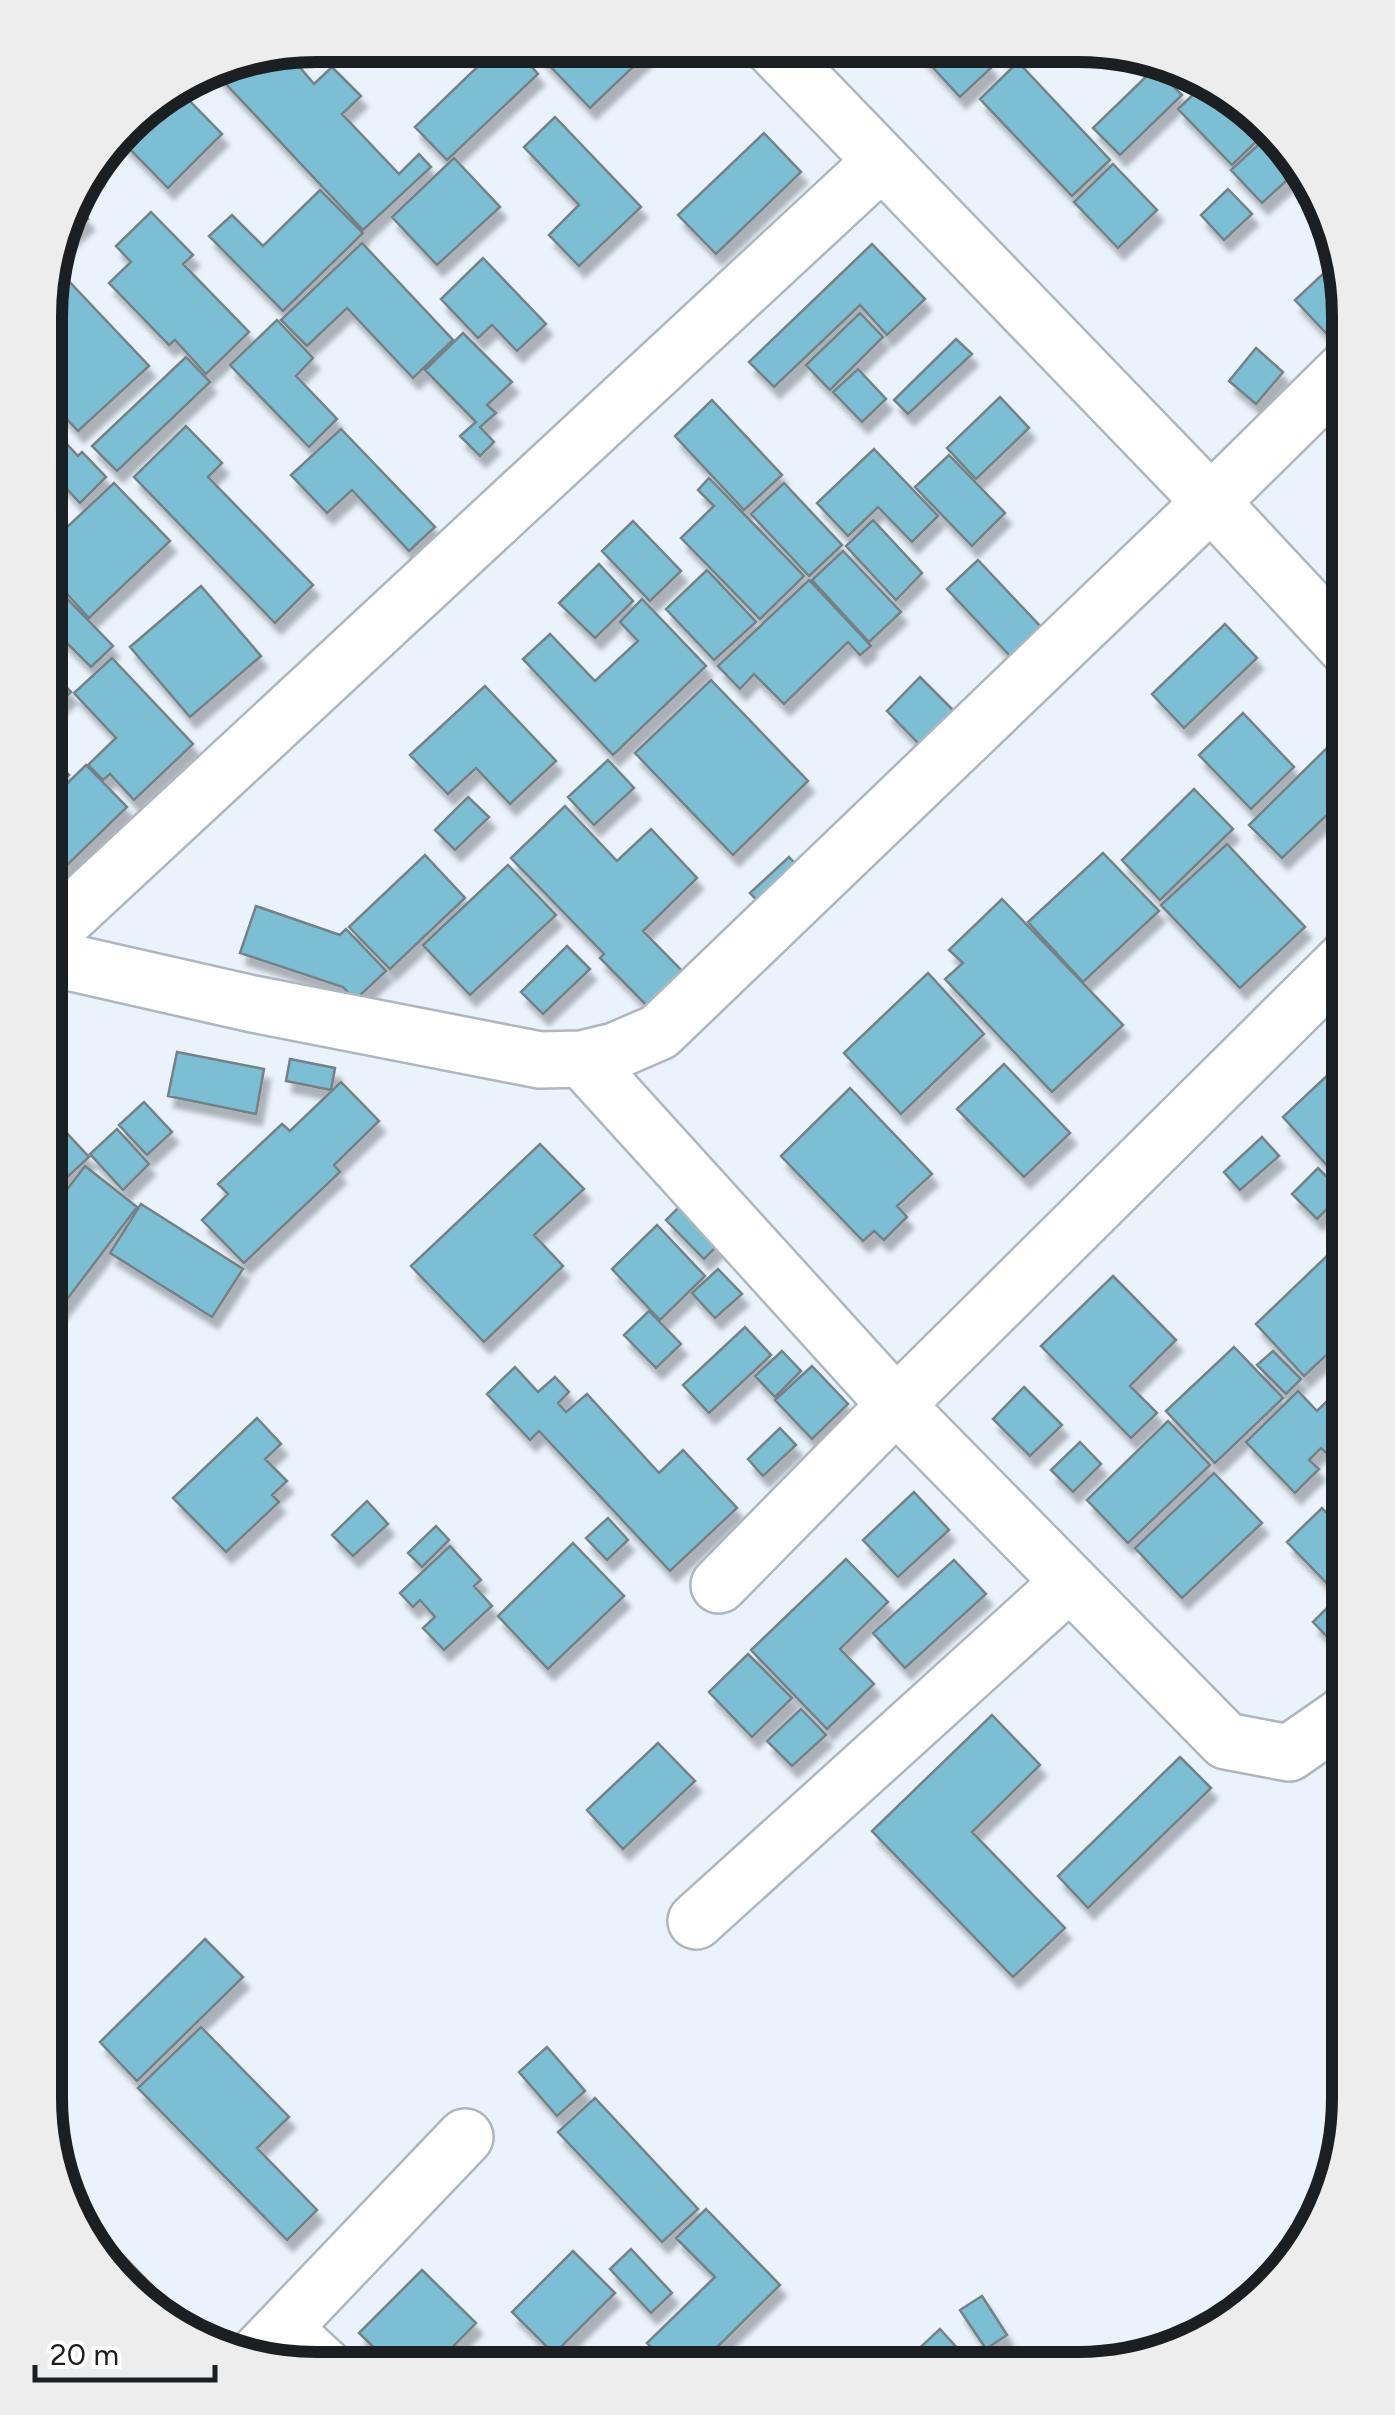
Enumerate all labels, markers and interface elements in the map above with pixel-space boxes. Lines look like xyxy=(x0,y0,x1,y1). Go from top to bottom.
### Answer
scale bar xyxy=(35,2320,215,2382)
text: 20 m xyxy=(50,2336,119,2373)

